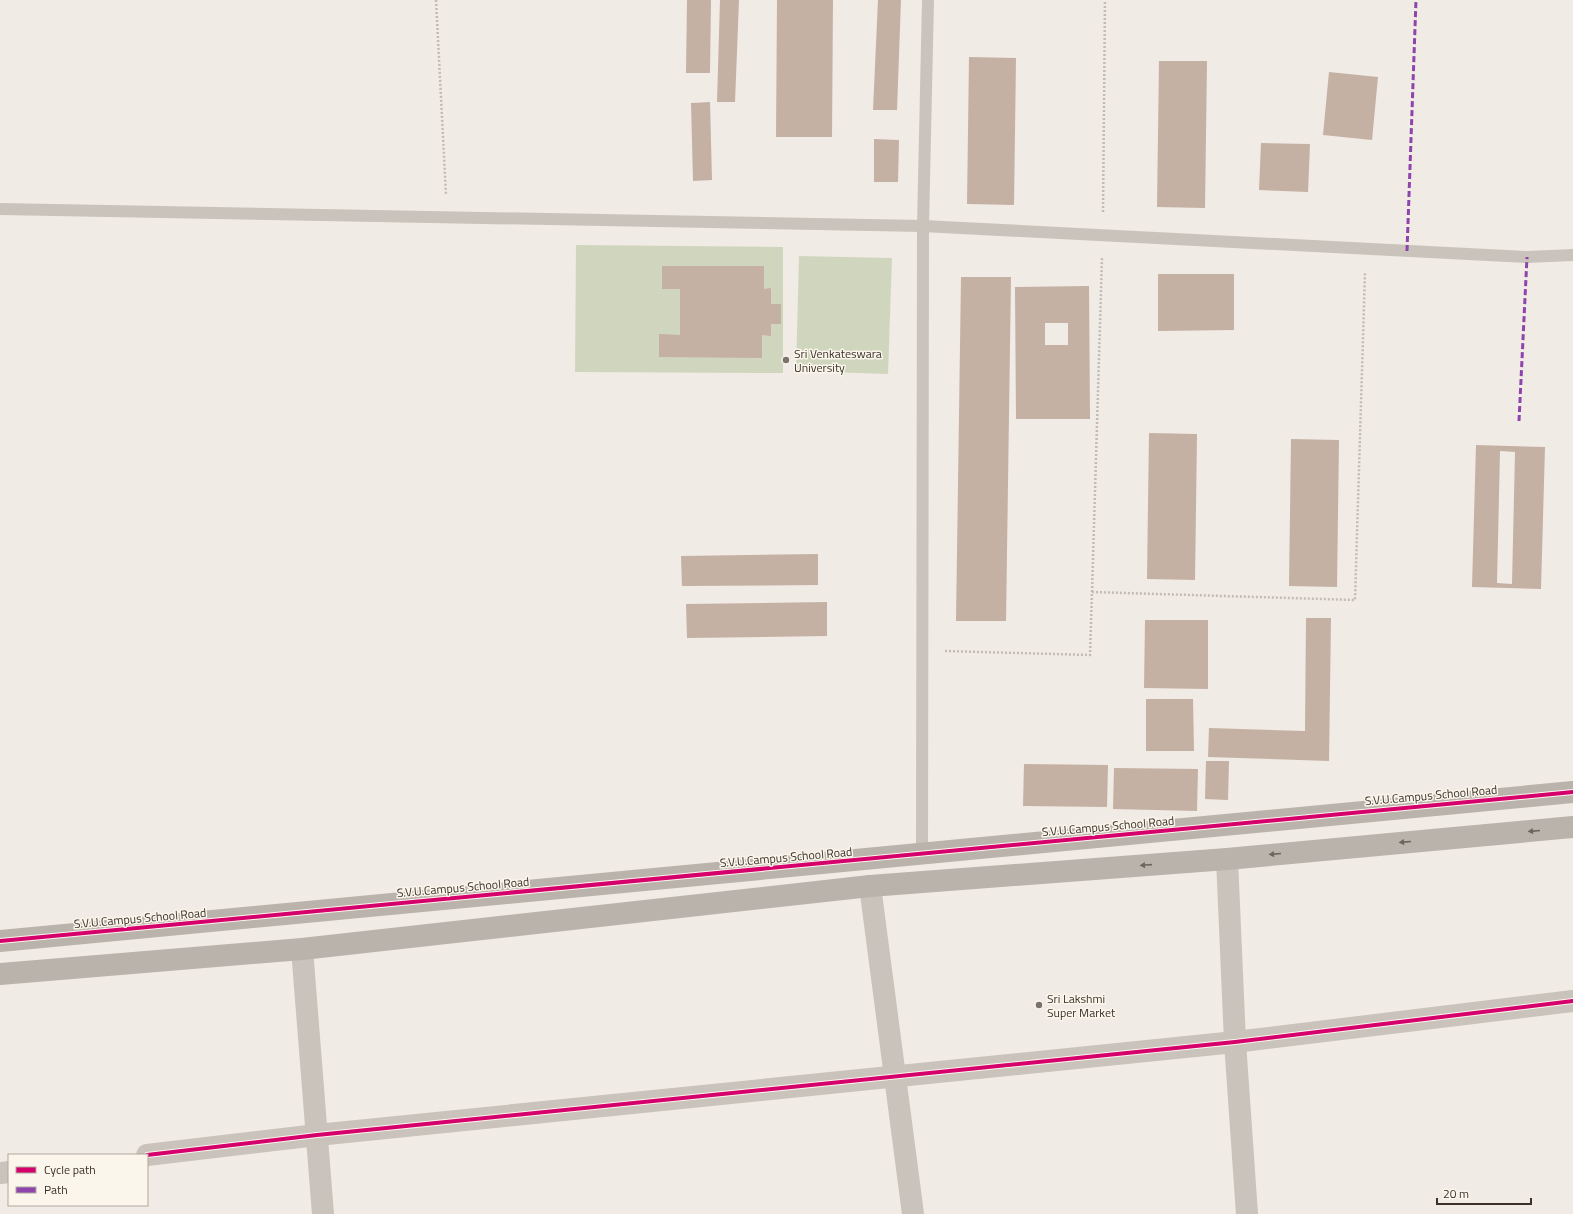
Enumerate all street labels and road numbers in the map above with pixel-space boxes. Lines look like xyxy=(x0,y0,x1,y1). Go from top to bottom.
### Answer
street label: S.V.U.Campus School Road xyxy=(1364,780,1498,810)
street label: S.V.U.Campus School Road xyxy=(1041,811,1175,841)
street label: S.V.U.Campus School Road xyxy=(719,842,853,872)
street label: S.V.U.Campus School Road xyxy=(396,872,530,902)
street label: S.V.U.Campus School Road xyxy=(73,903,207,933)

